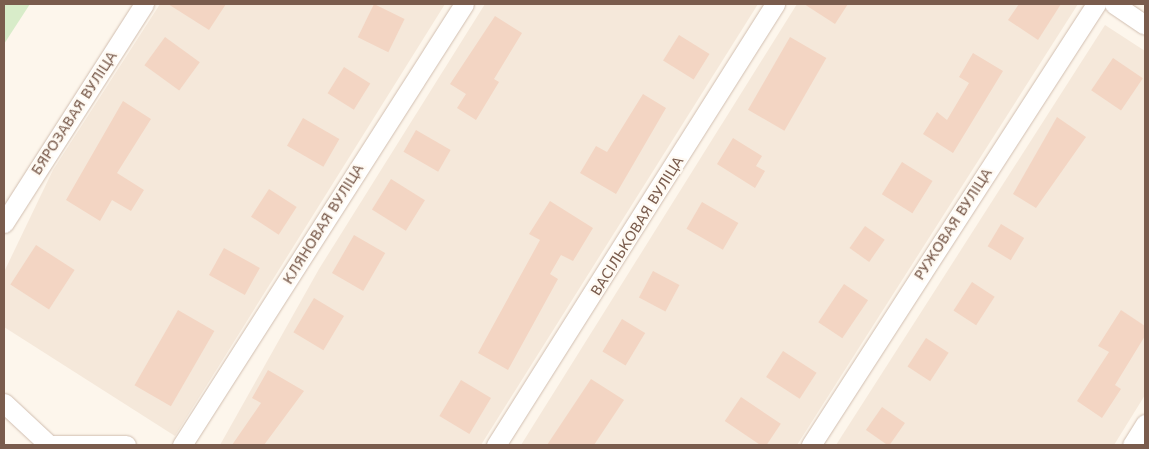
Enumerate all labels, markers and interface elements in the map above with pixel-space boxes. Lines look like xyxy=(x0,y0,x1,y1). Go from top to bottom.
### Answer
street label: БЯРОЗАВАЯ ВУЛІЦА xyxy=(28,48,120,178)
street label: ВАСІЛЬКОВАЯ ВУЛІЦА xyxy=(587,153,687,299)
street label: КЛЯНОВАЯ ВУЛІЦА xyxy=(279,161,367,287)
street label: РУЖОВАЯ ВУЛІЦА xyxy=(911,165,995,283)

